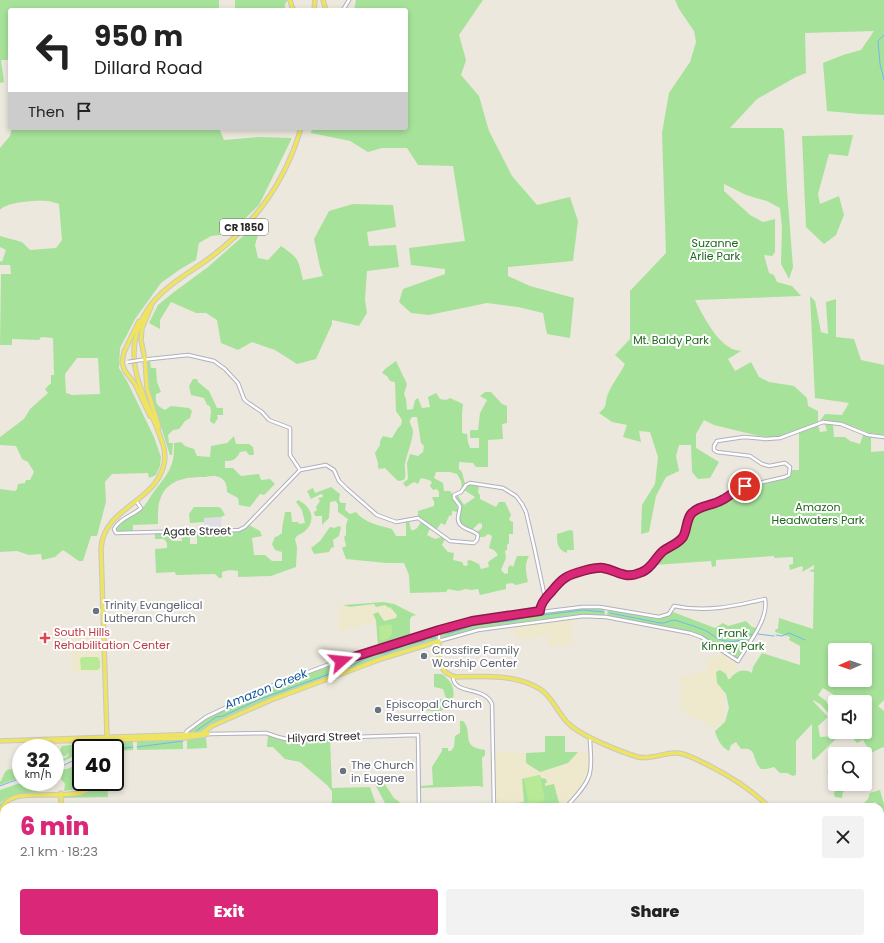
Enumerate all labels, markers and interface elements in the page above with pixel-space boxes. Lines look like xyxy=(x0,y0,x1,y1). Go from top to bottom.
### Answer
text: 950 m xyxy=(94,17,183,56)
icon: left xyxy=(28,24,80,76)
text: Dillard Road xyxy=(94,55,203,80)
icon: arrive xyxy=(73,100,95,122)
text: Then xyxy=(28,101,65,122)
road number: CR 1850 xyxy=(220,219,268,235)
park label: Suzanne Arlie Park xyxy=(690,235,740,264)
park label: Mt. Baldy Park xyxy=(633,332,709,348)
pin xyxy=(728,469,762,503)
icon: arrive xyxy=(734,475,756,497)
park label: Amazon Headwaters Park xyxy=(772,499,865,528)
street label: Agate Street xyxy=(163,522,231,540)
place label: Trinity Evangelical Lutheran Church xyxy=(104,597,202,626)
marker: Trinity Evangelical Lutheran Church xyxy=(91,606,101,616)
place label: South Hills Rehabilitation Center xyxy=(54,624,170,653)
park label: Frank Kinney Park xyxy=(702,625,765,654)
marker: South Hills Rehabilitation Center xyxy=(39,632,51,644)
position arrow xyxy=(320,640,362,682)
place label: Crossfire Family Worship Center xyxy=(432,642,520,671)
north arrow xyxy=(828,643,872,687)
map controls xyxy=(828,643,872,791)
marker: Crossfire Family Worship Center xyxy=(419,651,429,661)
water label: Amazon Creek xyxy=(221,664,310,713)
button: sound xyxy=(828,695,872,739)
place label: Episcopal Church Resurrection xyxy=(386,696,482,725)
marker: Episcopal Church Resurrection xyxy=(373,705,383,715)
street label: Hilyard Street xyxy=(287,728,361,746)
speed limit sign: 40 xyxy=(72,739,124,791)
text: 32 xyxy=(26,746,50,774)
button: search xyxy=(828,747,872,791)
place label: The Church in Eugene xyxy=(351,757,414,786)
marker: The Church in Eugene xyxy=(338,766,348,776)
text: km/h xyxy=(25,767,51,782)
text: 6 min xyxy=(20,810,89,843)
button: close xyxy=(822,816,864,858)
text: 2.1 km · 18:23 xyxy=(20,842,98,861)
button: Exit xyxy=(20,889,438,935)
button: Share xyxy=(446,889,864,935)

